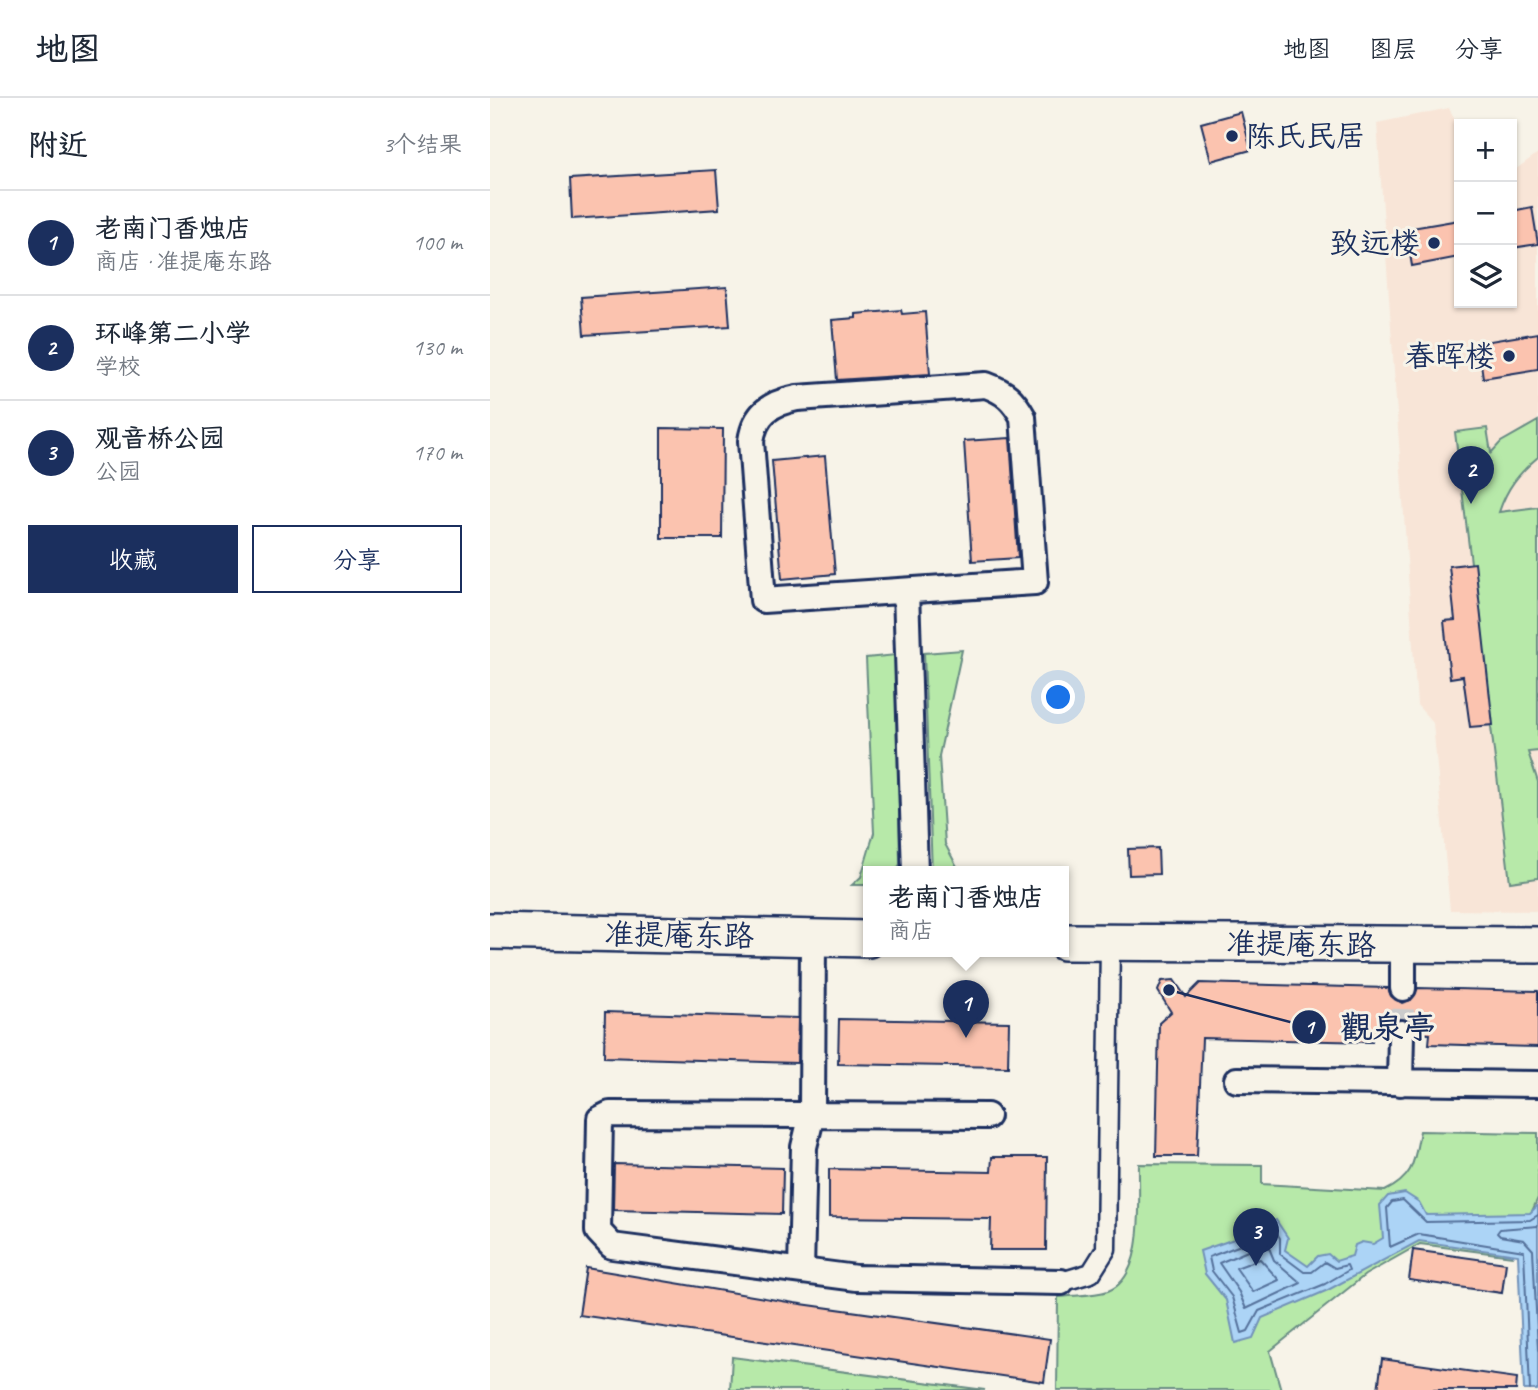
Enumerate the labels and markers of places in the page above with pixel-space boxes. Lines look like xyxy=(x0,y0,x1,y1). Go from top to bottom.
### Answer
place label: 陈氏民居 xyxy=(1246,117,1366,155)
marker: 陈氏民居 xyxy=(1224,128,1240,144)
place label: 致远楼 xyxy=(1330,224,1420,262)
marker: 致远楼 xyxy=(1426,235,1442,251)
place label: 春晖楼 xyxy=(1405,337,1495,375)
marker: 春晖楼 xyxy=(1501,348,1517,364)
pin: 2 xyxy=(1448,446,1494,504)
pin: 1 xyxy=(943,980,989,1038)
callout: 觀泉亭 xyxy=(1291,1000,1450,1053)
pin: 3 xyxy=(1233,1208,1279,1266)

